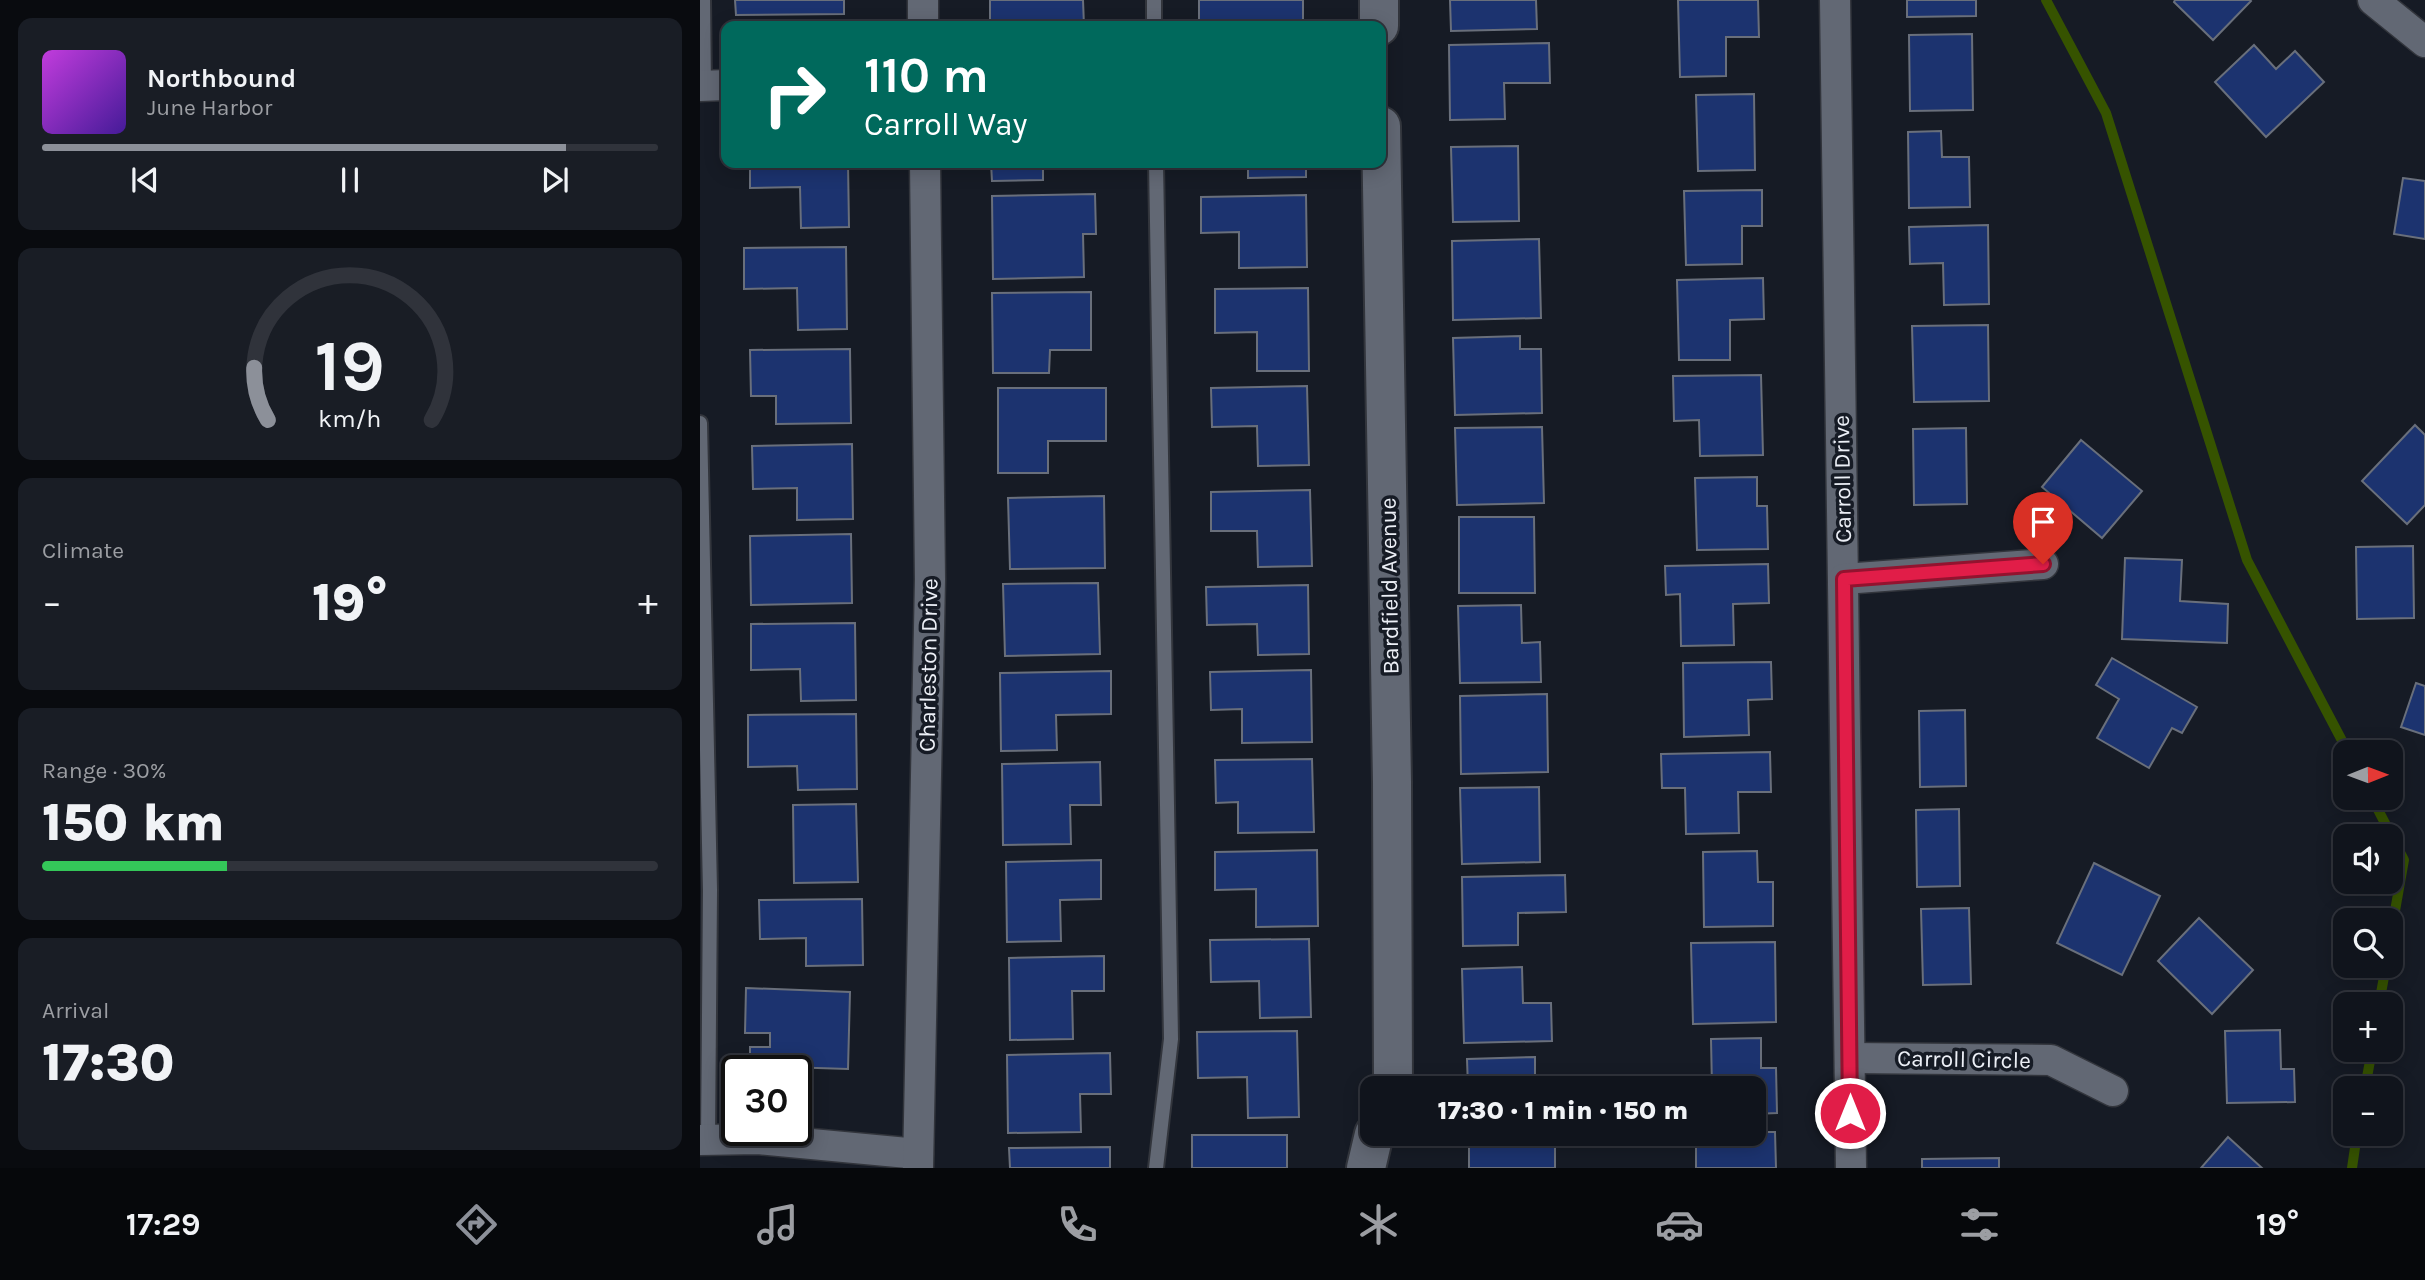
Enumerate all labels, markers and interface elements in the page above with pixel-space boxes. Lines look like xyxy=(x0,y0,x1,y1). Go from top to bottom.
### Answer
text: 110 m xyxy=(864,47,989,104)
icon: right xyxy=(749,49,840,140)
text: Northbound xyxy=(147,63,296,94)
text: June Harbor xyxy=(147,94,272,121)
text: Carroll Way xyxy=(864,106,1027,143)
icon: previous xyxy=(126,161,164,199)
icon: pause xyxy=(331,161,369,199)
icon: next xyxy=(536,161,574,199)
text: 19 xyxy=(315,323,385,408)
text: km/h xyxy=(318,404,382,433)
street label: Carroll Drive xyxy=(1828,415,1857,543)
pin xyxy=(2013,492,2073,564)
street label: Bardfield Avenue xyxy=(1374,497,1405,675)
icon: arrive xyxy=(2024,503,2062,541)
text: Climate xyxy=(42,537,124,564)
text: 19° xyxy=(312,572,388,633)
street label: Charleston Drive xyxy=(913,578,944,752)
text: − xyxy=(42,580,62,625)
text: + xyxy=(638,580,658,625)
north arrow xyxy=(2333,740,2403,810)
map controls xyxy=(2333,740,2403,1146)
text: Range · 30% xyxy=(42,757,166,784)
text: 150 km xyxy=(42,792,225,853)
button: sound xyxy=(2333,824,2403,894)
button: search xyxy=(2333,908,2403,978)
button: + xyxy=(2333,992,2403,1062)
text: Arrival xyxy=(42,997,109,1024)
text: 17:30 xyxy=(42,1032,175,1093)
street label: Carroll Circle xyxy=(1897,1045,2031,1074)
speed limit sign: 30 xyxy=(721,1055,812,1146)
position arrow xyxy=(1813,1076,1887,1150)
button: − xyxy=(2333,1076,2403,1146)
text: 17:30 · 1 min · 150 m xyxy=(1438,1095,1688,1126)
icon: directions xyxy=(452,1200,501,1249)
icon: music xyxy=(753,1200,802,1249)
icon: phone xyxy=(1053,1200,1102,1249)
icon: climate xyxy=(1354,1200,1403,1249)
icon: car xyxy=(1655,1200,1704,1249)
icon: filters xyxy=(1955,1200,2004,1249)
text: 17:29 xyxy=(126,1206,201,1243)
text: 19° xyxy=(2256,1206,2299,1243)

